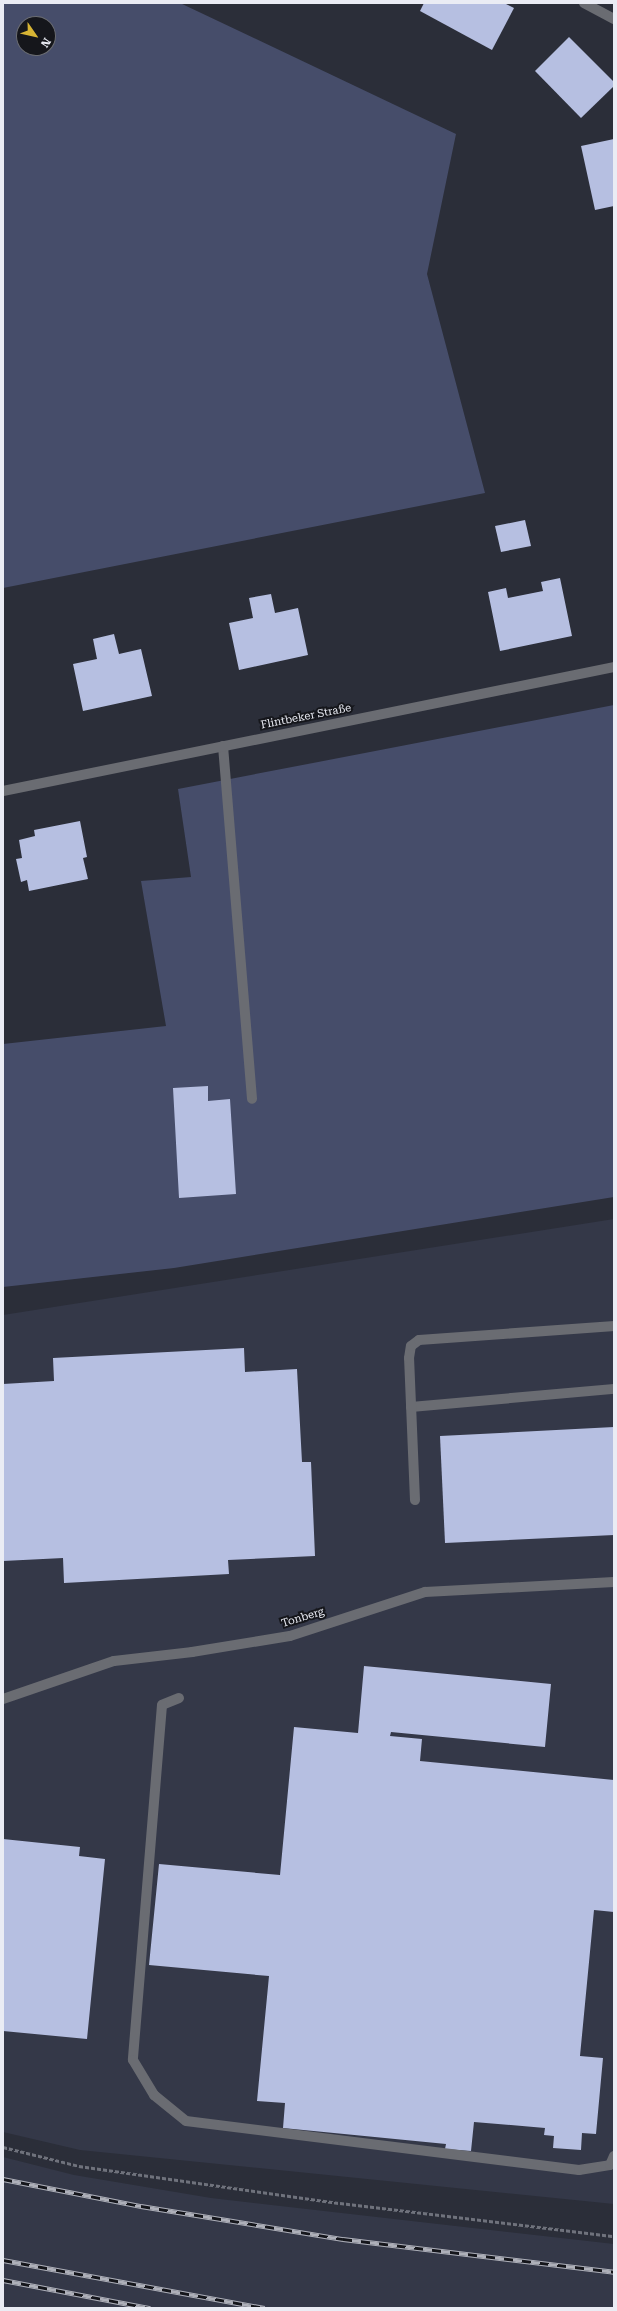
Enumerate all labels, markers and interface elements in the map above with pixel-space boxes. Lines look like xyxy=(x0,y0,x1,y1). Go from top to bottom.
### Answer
north arrow xyxy=(16,16,56,56)
text: N xyxy=(38,35,53,50)
street label: Flintbeker Straße xyxy=(260,702,352,732)
street label: Tonberg xyxy=(280,1605,326,1631)

